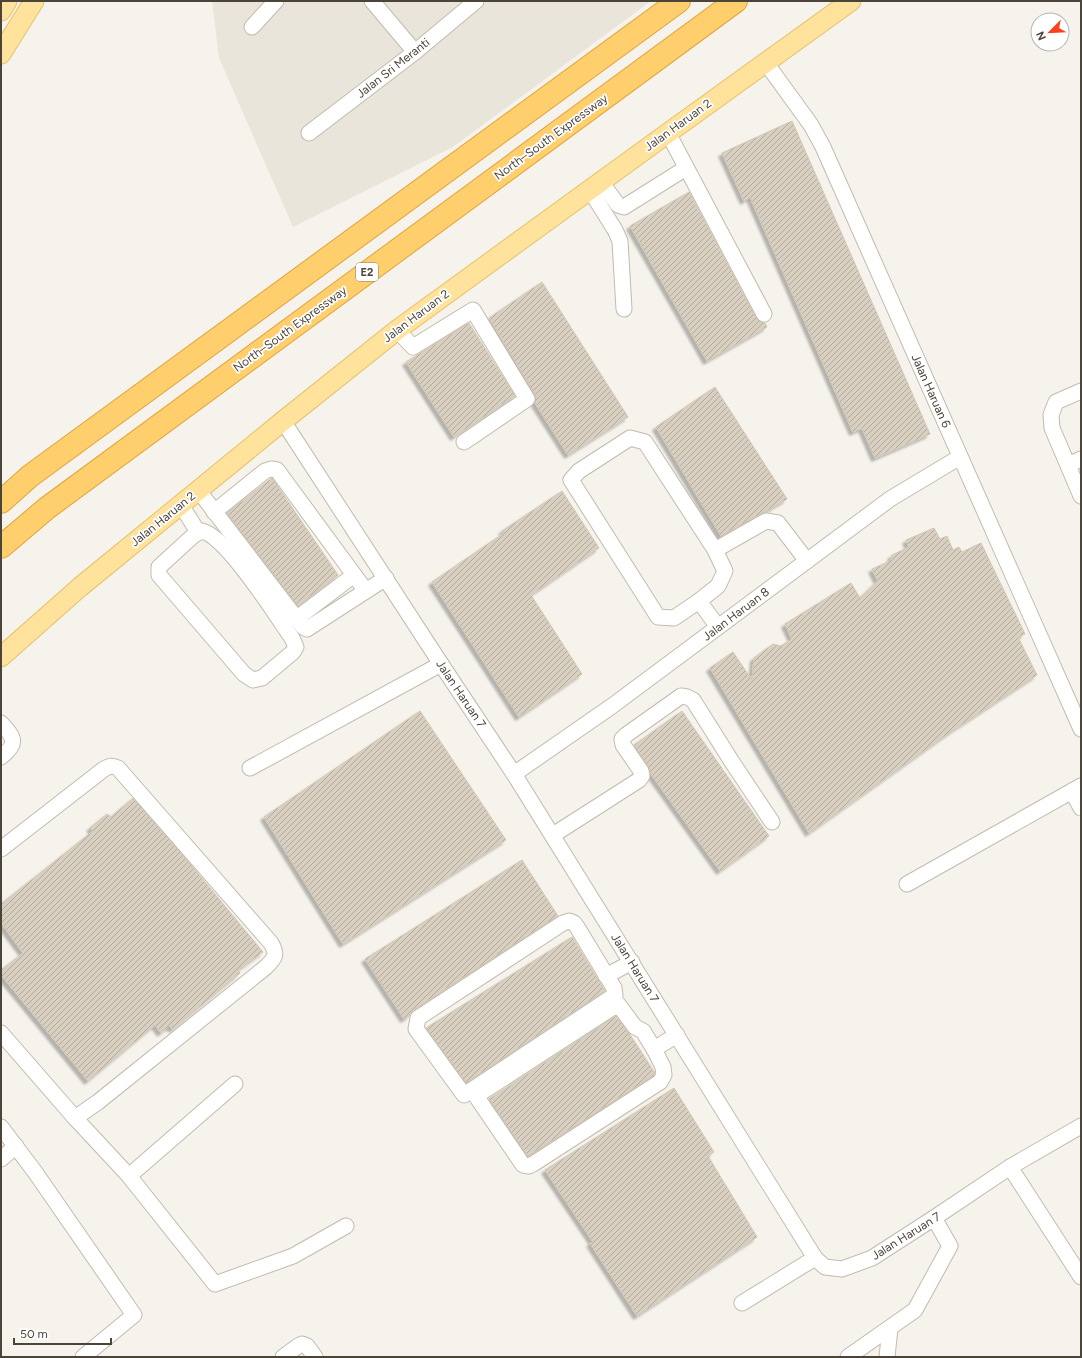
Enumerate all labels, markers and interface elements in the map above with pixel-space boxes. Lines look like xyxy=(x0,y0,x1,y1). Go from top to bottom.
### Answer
north arrow xyxy=(1030,12,1070,52)
text: N xyxy=(1034,29,1049,42)
street label: Jalan Sri Meranti xyxy=(354,35,432,101)
street label: North–South Expressway xyxy=(492,91,611,183)
street label: Jalan Haruan 2 xyxy=(642,96,714,154)
road number: E2 xyxy=(356,263,378,281)
street label: North–South Expressway xyxy=(231,283,350,375)
street label: Jalan Haruan 2 xyxy=(380,287,452,345)
street label: Jalan Haruan 6 xyxy=(909,352,954,430)
street label: Jalan Haruan 2 xyxy=(128,489,198,549)
street label: Jalan Haruan 8 xyxy=(700,584,772,644)
street label: Jalan Haruan 7 xyxy=(433,657,489,731)
street label: Jalan Haruan 7 xyxy=(608,931,662,1006)
street label: Jalan Haruan 7 xyxy=(869,1209,944,1263)
scale bar xyxy=(14,1320,111,1346)
text: 50 m xyxy=(20,1327,48,1341)

